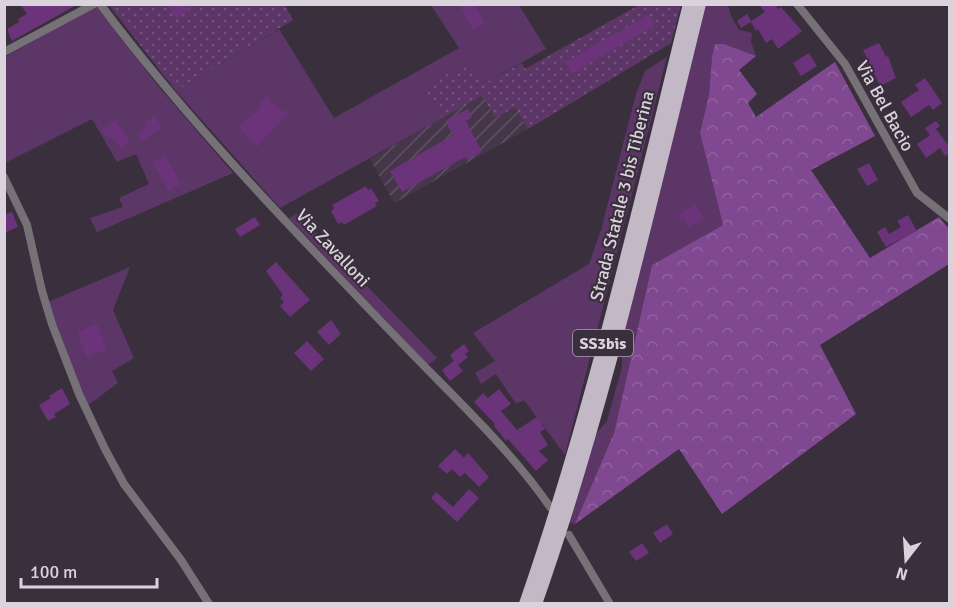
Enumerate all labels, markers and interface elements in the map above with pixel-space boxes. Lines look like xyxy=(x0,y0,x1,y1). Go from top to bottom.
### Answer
street label: Via Bel Bacio xyxy=(851,57,919,155)
street label: Strada Statale 3 bis Tiberina xyxy=(585,89,659,303)
street label: Via Zavalloni xyxy=(291,204,375,292)
road number: SS3bis xyxy=(573,330,633,356)
north arrow xyxy=(876,530,936,590)
scale bar xyxy=(21,551,158,589)
text: 100 m xyxy=(30,561,77,583)
text: N xyxy=(894,562,910,585)

